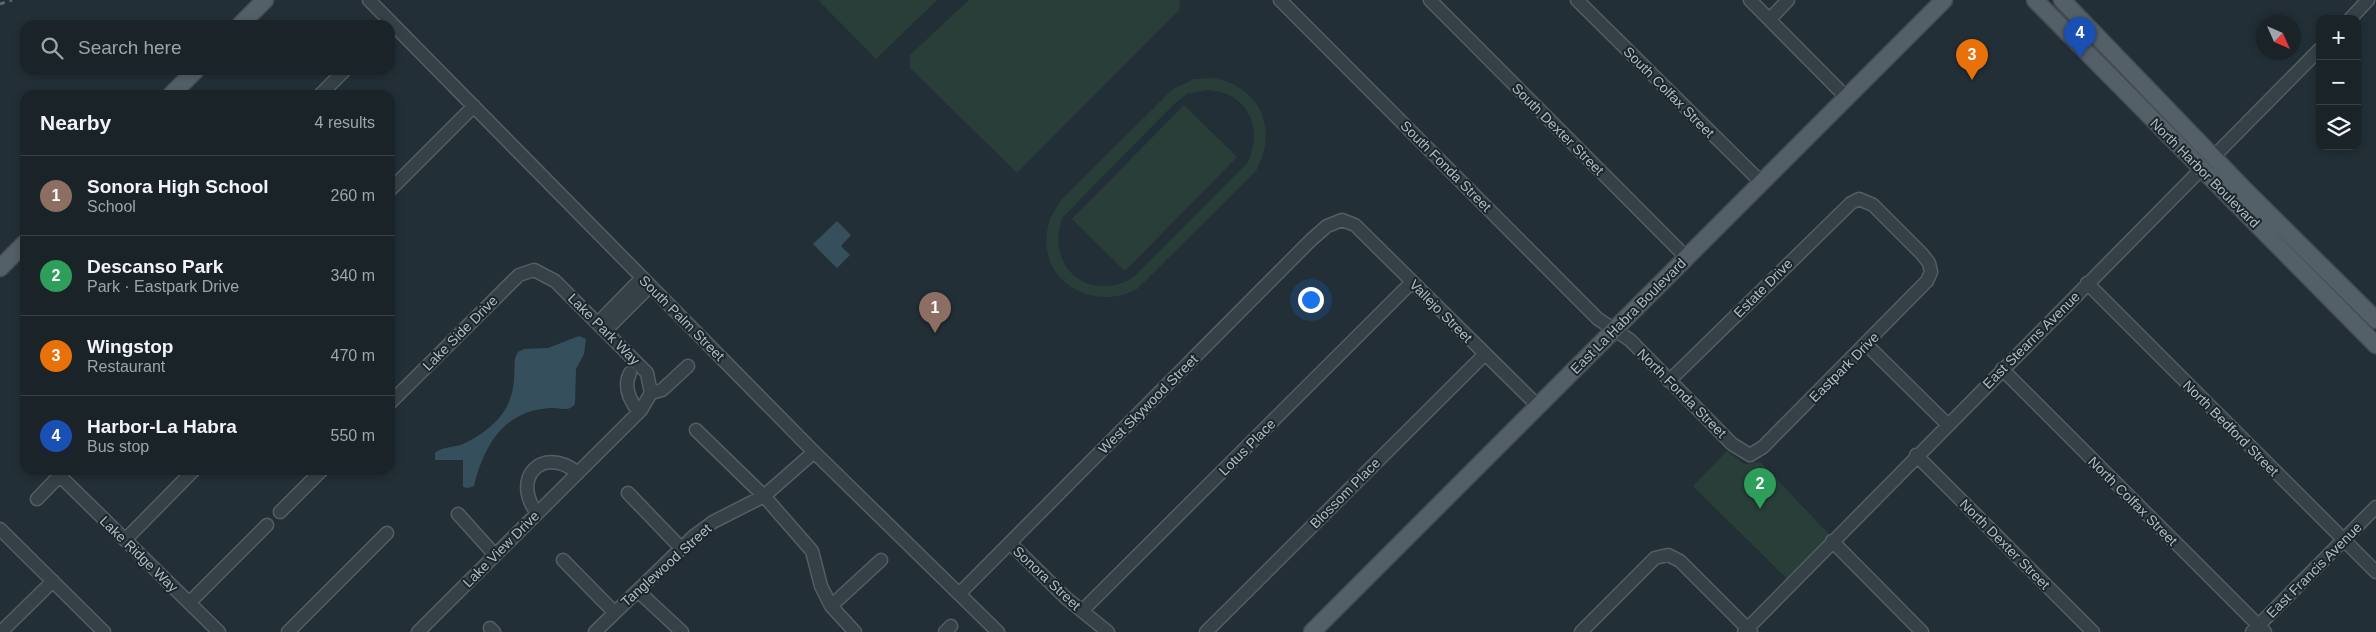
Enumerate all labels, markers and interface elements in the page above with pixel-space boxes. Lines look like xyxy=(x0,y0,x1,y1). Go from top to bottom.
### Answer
north arrow xyxy=(2256,15,2301,60)
map controls xyxy=(2316,15,2361,150)
button: + xyxy=(2316,15,2361,60)
pin: 4 xyxy=(2064,17,2096,58)
search box xyxy=(20,20,395,75)
icon: search xyxy=(38,34,66,62)
text: Search here xyxy=(78,37,182,58)
pin: 3 xyxy=(1956,39,1988,80)
street label: South Colfax Street xyxy=(1620,43,1718,141)
button: − xyxy=(2316,60,2361,105)
street label: South Dexter Street xyxy=(1509,80,1607,178)
button: layers xyxy=(2316,105,2361,150)
text: Nearby xyxy=(40,111,111,134)
text: 4 results xyxy=(315,114,375,131)
street label: North Harbor Boulevard xyxy=(2147,115,2263,231)
street label: South Fonda Street xyxy=(1397,117,1495,215)
text: Sonora High School xyxy=(87,176,269,197)
text: 1 xyxy=(52,187,60,204)
text: 260 m xyxy=(331,187,375,204)
text: School xyxy=(87,198,136,215)
street label: East La Habra Boulevard xyxy=(1567,255,1689,377)
street label: Estate Drive xyxy=(1730,255,1796,321)
text: Descanso Park xyxy=(87,256,223,277)
text: 2 xyxy=(52,267,60,284)
text: 340 m xyxy=(331,267,375,284)
street label: South Palm Street xyxy=(636,272,728,364)
street label: Vallejo Street xyxy=(1406,276,1476,346)
text: Park · Eastpark Drive xyxy=(87,278,239,295)
your location xyxy=(1298,287,1324,313)
street label: East Stearns Avenue xyxy=(1979,288,2083,392)
street label: Lake Park Way xyxy=(565,290,643,368)
street label: Lake Side Drive xyxy=(419,292,501,374)
pin: 1 xyxy=(919,292,951,333)
street label: Eastpark Drive xyxy=(1806,329,1882,405)
text: Wingstop xyxy=(87,336,173,357)
street label: North Fonda Street xyxy=(1634,345,1730,441)
text: 3 xyxy=(52,347,60,364)
text: 470 m xyxy=(331,347,375,364)
street label: West Skywood Street xyxy=(1095,351,1201,457)
text: Restaurant xyxy=(87,358,165,375)
street label: North Bedford Street xyxy=(2180,377,2282,479)
street label: Lotus Place xyxy=(1215,415,1279,479)
text: Harbor-La Habra xyxy=(87,416,237,437)
text: 4 xyxy=(52,427,60,444)
text: 550 m xyxy=(331,427,375,444)
text: Bus stop xyxy=(87,438,149,455)
street label: North Colfax Street xyxy=(2085,453,2181,549)
street label: Blossom Place xyxy=(1307,454,1384,531)
pin: 2 xyxy=(1744,468,1776,509)
street label: North Dexter Street xyxy=(1957,496,2053,592)
street label: Lake View Drive xyxy=(460,508,542,590)
street label: Lake Ridge Way xyxy=(97,513,181,595)
street label: East Francis Avenue xyxy=(2263,519,2365,621)
street label: Tanglewood Street xyxy=(618,520,715,610)
street label: Sonora Street xyxy=(1010,543,1084,613)

